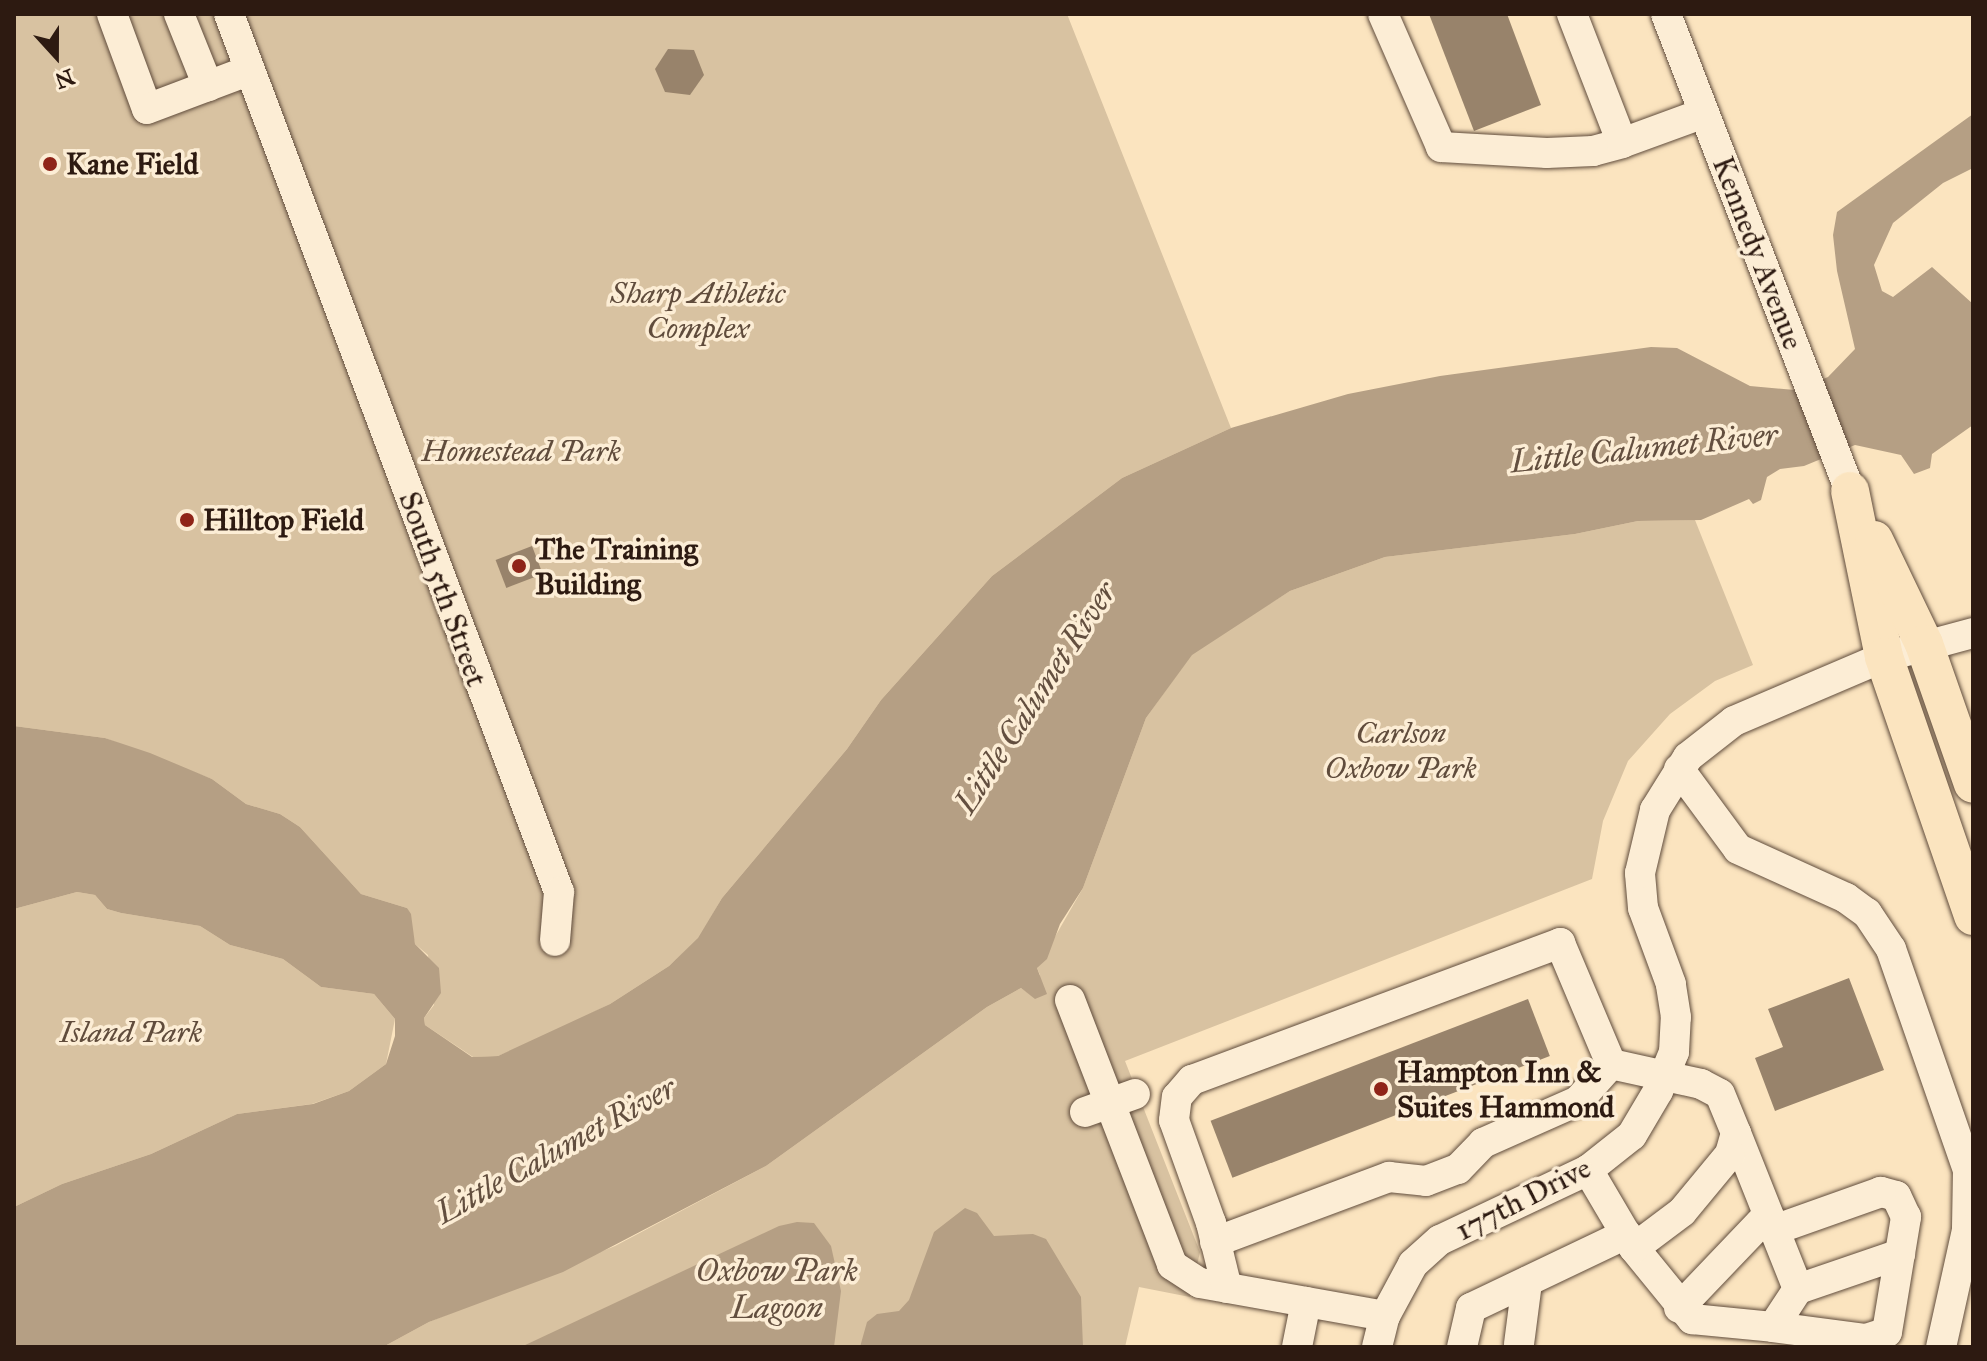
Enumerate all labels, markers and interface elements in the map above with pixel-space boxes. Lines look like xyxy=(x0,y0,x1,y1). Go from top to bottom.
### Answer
north arrow xyxy=(16,16,96,96)
text: N xyxy=(51,63,78,95)
place label: Kane Field xyxy=(66,146,198,182)
street label: Kennedy Avenue xyxy=(1705,151,1811,355)
marker: Kane Field xyxy=(41,155,59,173)
park label: Sharp Athletic Complex xyxy=(610,275,786,346)
water label: Little Calumet River xyxy=(1508,416,1780,482)
park label: Homestead Park xyxy=(421,433,621,469)
street label: South 5th Street xyxy=(391,487,495,691)
place label: Hilltop Field xyxy=(203,502,364,538)
marker: Hilltop Field xyxy=(178,511,196,529)
place label: The Training Building xyxy=(535,531,698,602)
marker: The Training Building xyxy=(510,557,528,575)
water label: Little Calumet River xyxy=(947,575,1125,821)
park label: Carlson Oxbow Park xyxy=(1325,715,1477,786)
park label: Island Park xyxy=(60,1014,202,1050)
place label: Hampton Inn & Suites Hammond xyxy=(1397,1054,1614,1124)
water label: Little Calumet River xyxy=(429,1069,683,1233)
marker: Hampton Inn & Suites Hammond xyxy=(1372,1080,1390,1098)
street label: 177th Drive xyxy=(1449,1150,1597,1248)
water label: Oxbow Park Lagoon xyxy=(696,1253,858,1328)

